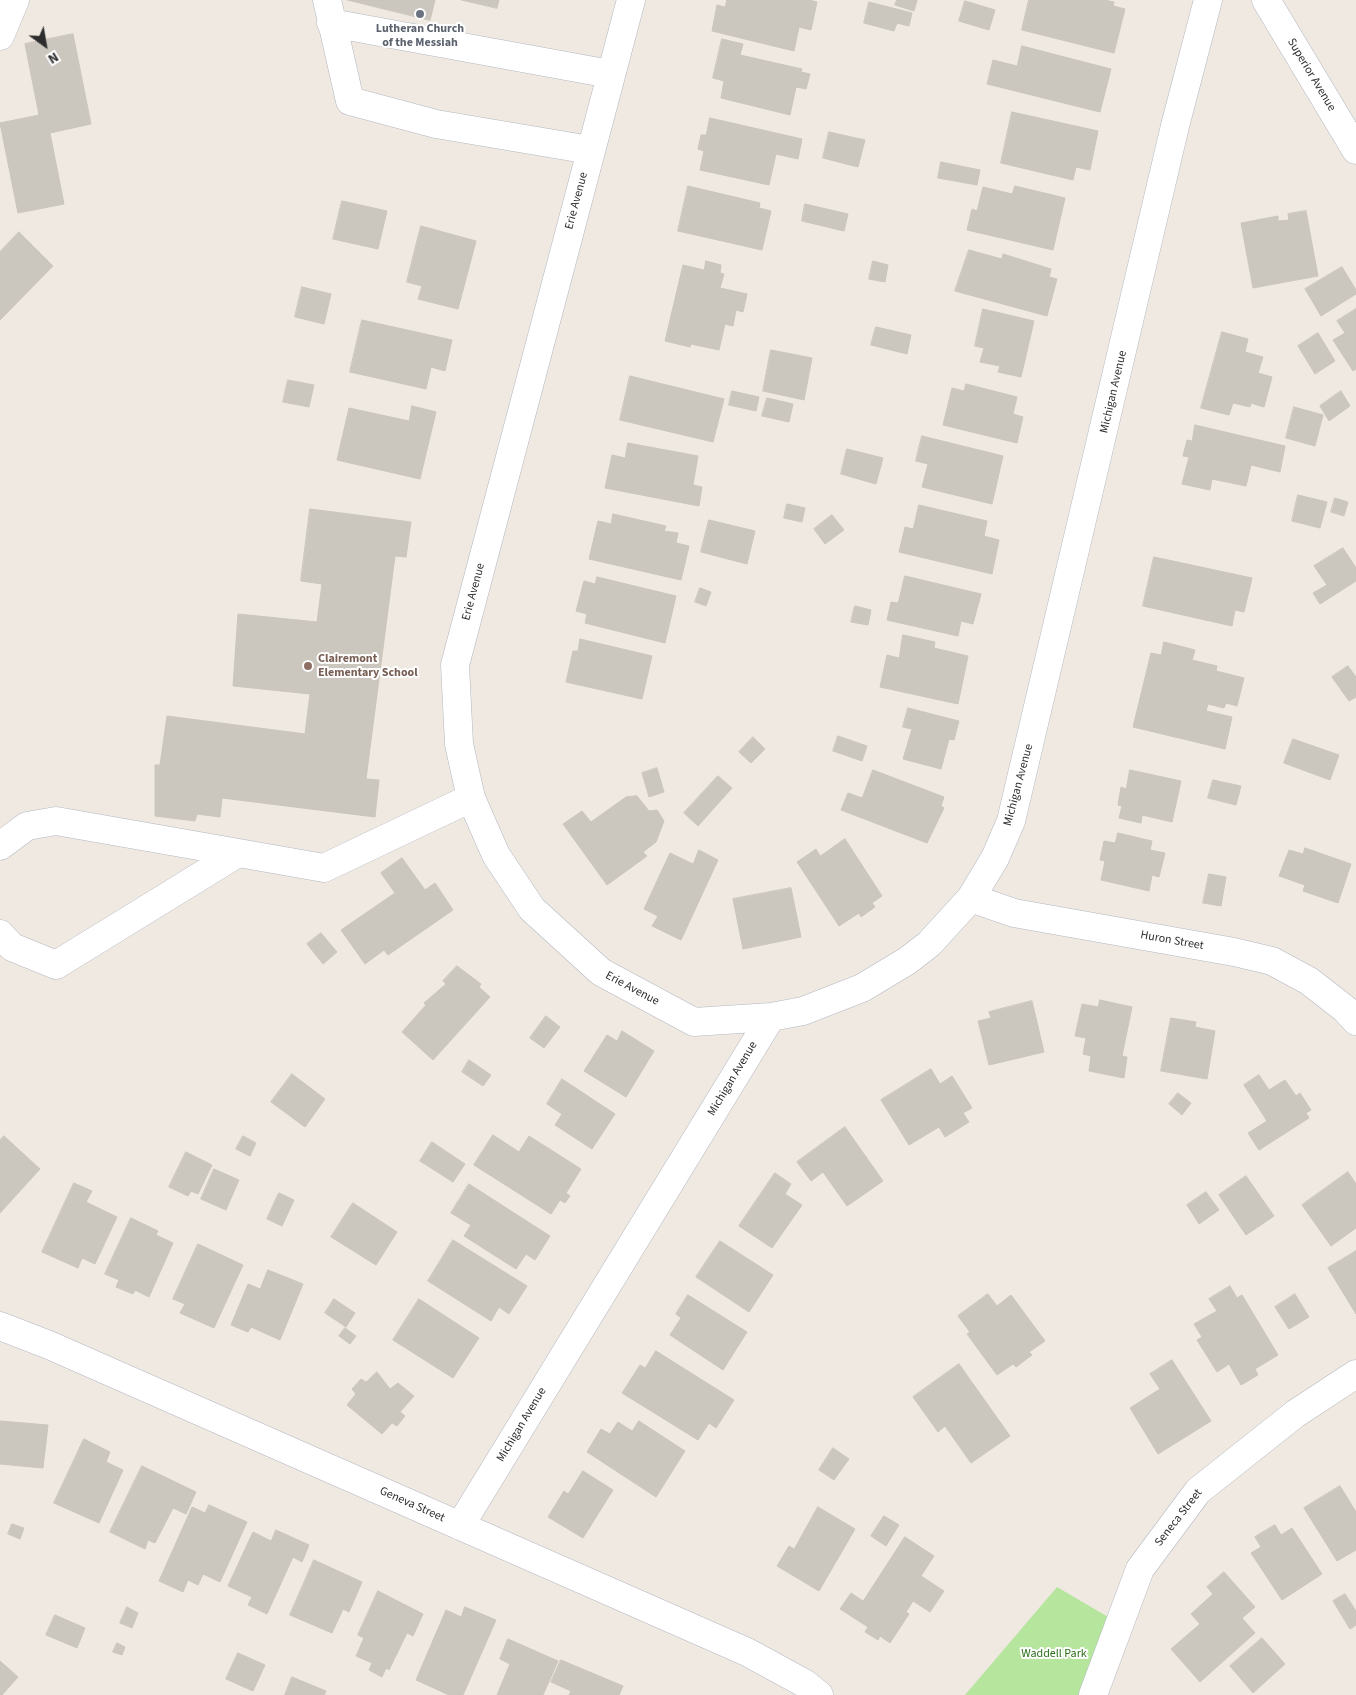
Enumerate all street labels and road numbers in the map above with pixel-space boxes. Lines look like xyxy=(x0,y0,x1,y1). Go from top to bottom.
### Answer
street label: Superior Avenue xyxy=(1284,36,1338,114)
street label: Erie Avenue xyxy=(562,171,592,231)
street label: Michigan Avenue xyxy=(1097,349,1131,435)
street label: Erie Avenue xyxy=(459,562,489,622)
street label: Michigan Avenue xyxy=(1001,742,1037,828)
street label: Huron Street xyxy=(1139,928,1205,954)
street label: Erie Avenue xyxy=(603,969,661,1009)
street label: Michigan Avenue xyxy=(705,1039,761,1119)
street label: Michigan Avenue xyxy=(494,1385,550,1465)
street label: Geneva Street xyxy=(377,1484,447,1526)
street label: Seneca Street xyxy=(1152,1486,1206,1550)

